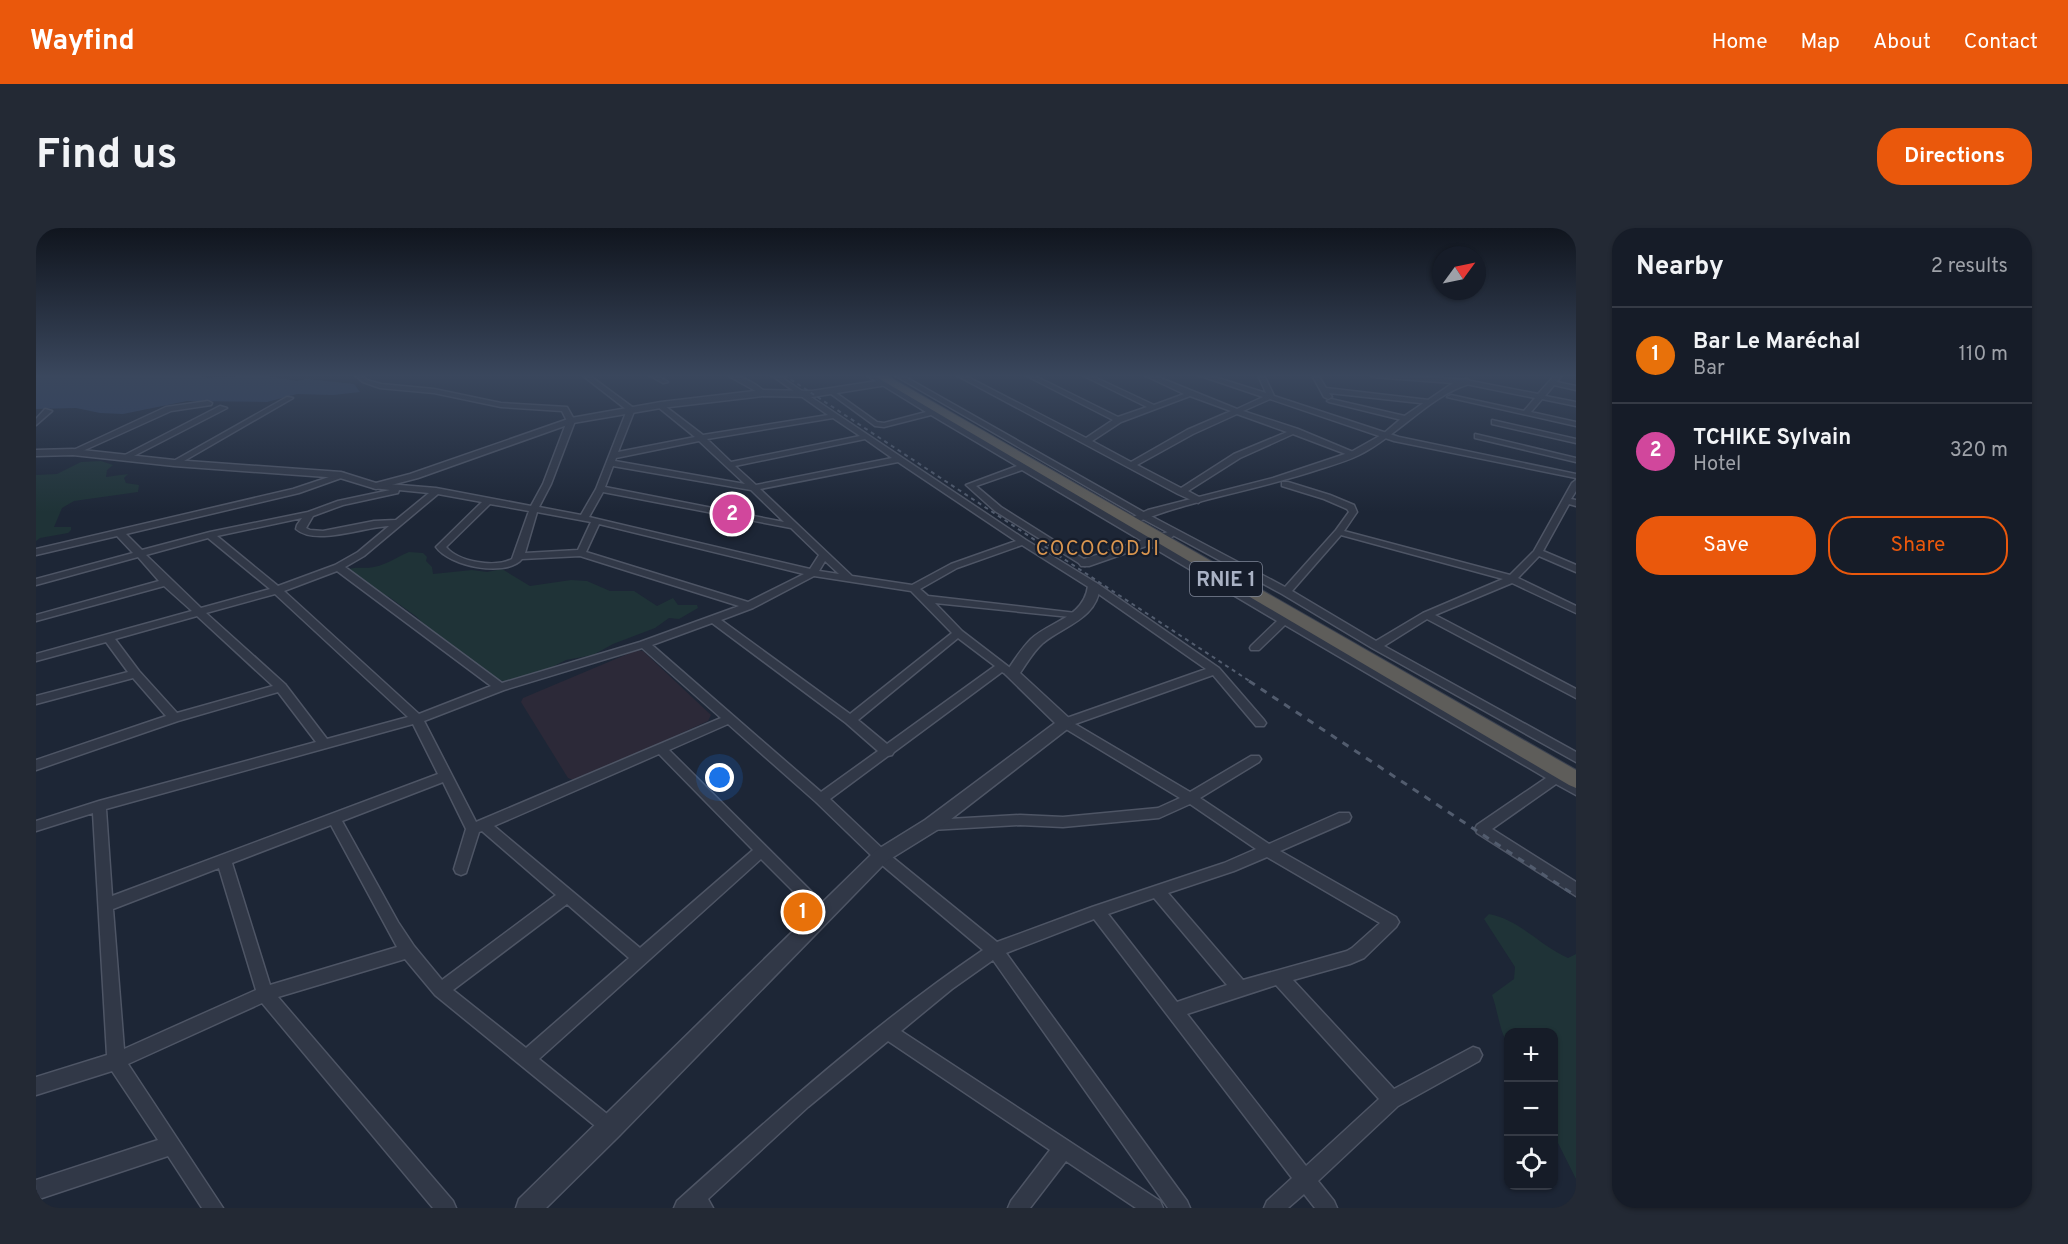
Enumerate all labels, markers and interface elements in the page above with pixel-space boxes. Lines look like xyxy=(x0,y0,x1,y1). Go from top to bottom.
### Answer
text: Wayfind xyxy=(30,24,135,60)
text: Home xyxy=(1712,29,1768,56)
text: Map xyxy=(1801,29,1840,56)
text: About xyxy=(1873,29,1931,56)
text: Contact xyxy=(1964,29,2038,56)
button: Directions xyxy=(1877,128,2032,185)
text: Find us xyxy=(36,130,177,183)
north arrow xyxy=(1432,246,1486,300)
text: Nearby xyxy=(1636,251,1724,284)
text: 2 results xyxy=(1931,254,2008,280)
text: Bar Le Maréchal xyxy=(1693,329,1860,356)
text: 1 xyxy=(1652,342,1660,368)
text: 110 m xyxy=(1959,342,2008,368)
text: Bar xyxy=(1693,356,1725,382)
text: TCHIKE Sylvain xyxy=(1693,425,1851,452)
text: 2 xyxy=(1649,438,1662,464)
text: 320 m xyxy=(1950,438,2008,464)
text: Hotel xyxy=(1693,452,1741,478)
pin: 2 xyxy=(712,492,752,536)
button: Save xyxy=(1636,516,1816,575)
button: Share xyxy=(1828,516,2008,575)
district label: COCOCODJI xyxy=(1036,537,1160,563)
road number: RNIE 1 xyxy=(1190,562,1262,596)
your location xyxy=(705,763,734,792)
pin: 1 xyxy=(784,890,822,934)
map controls xyxy=(1504,1028,1558,1190)
button: + xyxy=(1504,1028,1558,1082)
button: − xyxy=(1504,1082,1558,1136)
button: locate xyxy=(1504,1136,1558,1190)

